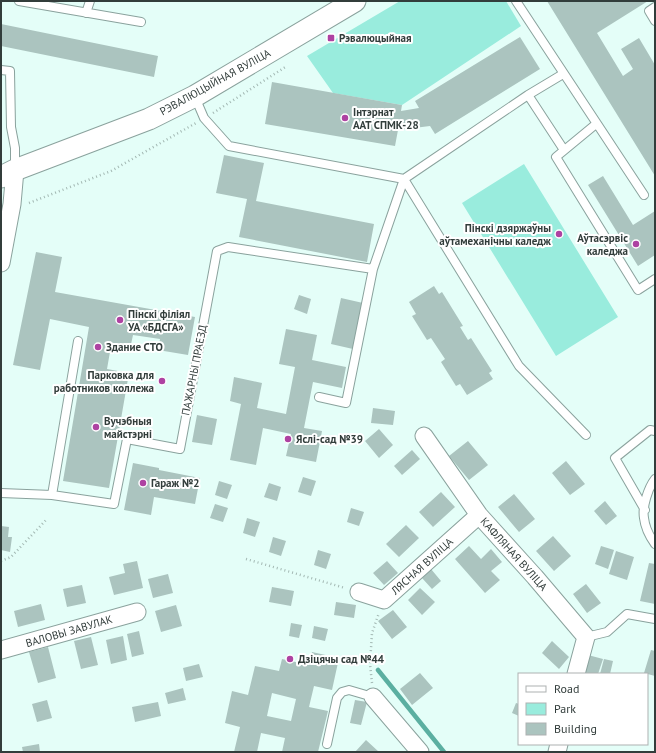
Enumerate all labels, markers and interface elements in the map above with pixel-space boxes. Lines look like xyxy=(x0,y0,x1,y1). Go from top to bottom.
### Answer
place label: Рэвалюцыйная xyxy=(339,31,412,45)
marker: Рэвалюцыйная xyxy=(326,33,336,43)
street label: РЭВАЛЮЦЫЙНАЯ ВУЛІЦА xyxy=(157,45,273,118)
place label: Інтэрнат ААТ СПМК-28 xyxy=(353,105,419,132)
marker: Інтэрнат ААТ СПМК-28 xyxy=(340,113,350,123)
place label: Пінскі дзяржаўны аўтамеханічны каледж xyxy=(439,221,551,248)
marker: Пінскі дзяржаўны аўтамеханічны каледж xyxy=(554,229,564,239)
place label: Аўтасэрвіс каледжа xyxy=(577,231,628,258)
marker: Аўтасэрвіс каледжа xyxy=(631,239,641,249)
place label: Пінскі філіял УА «БДСГА» xyxy=(127,307,191,334)
marker: Пінскі філіял УА «БДСГА» xyxy=(115,315,125,325)
street label: ПАЖАРНЫ ПРАЕЗД xyxy=(178,323,210,417)
place label: Здание СТО xyxy=(106,340,163,354)
marker: Здание СТО xyxy=(93,342,103,352)
place label: Парковка для работников коллежа xyxy=(54,368,154,395)
marker: Парковка для работников коллежа xyxy=(157,376,167,386)
place label: Вучэбныя майстэрні xyxy=(104,414,152,441)
marker: Вучэбныя майстэрні xyxy=(91,422,101,432)
place label: Яслі-сад №39 xyxy=(296,432,363,446)
marker: Яслі-сад №39 xyxy=(283,434,293,444)
place label: Гараж №2 xyxy=(151,476,200,490)
marker: Гараж №2 xyxy=(138,478,148,488)
street label: КАФЛЯНАЯ ВУЛІЦА xyxy=(477,514,551,594)
street label: ЛЯСНАЯ ВУЛІЦА xyxy=(387,534,456,598)
street label: ВАЛОВЫ ЗАВУЛАК xyxy=(24,612,114,650)
place label: Дзіцячы сад №44 xyxy=(298,652,385,666)
marker: Дзіцячы сад №44 xyxy=(285,654,295,664)
legend xyxy=(518,673,648,745)
text: Road xyxy=(554,681,579,696)
text: Park xyxy=(554,701,576,716)
text: Building xyxy=(554,721,597,736)

